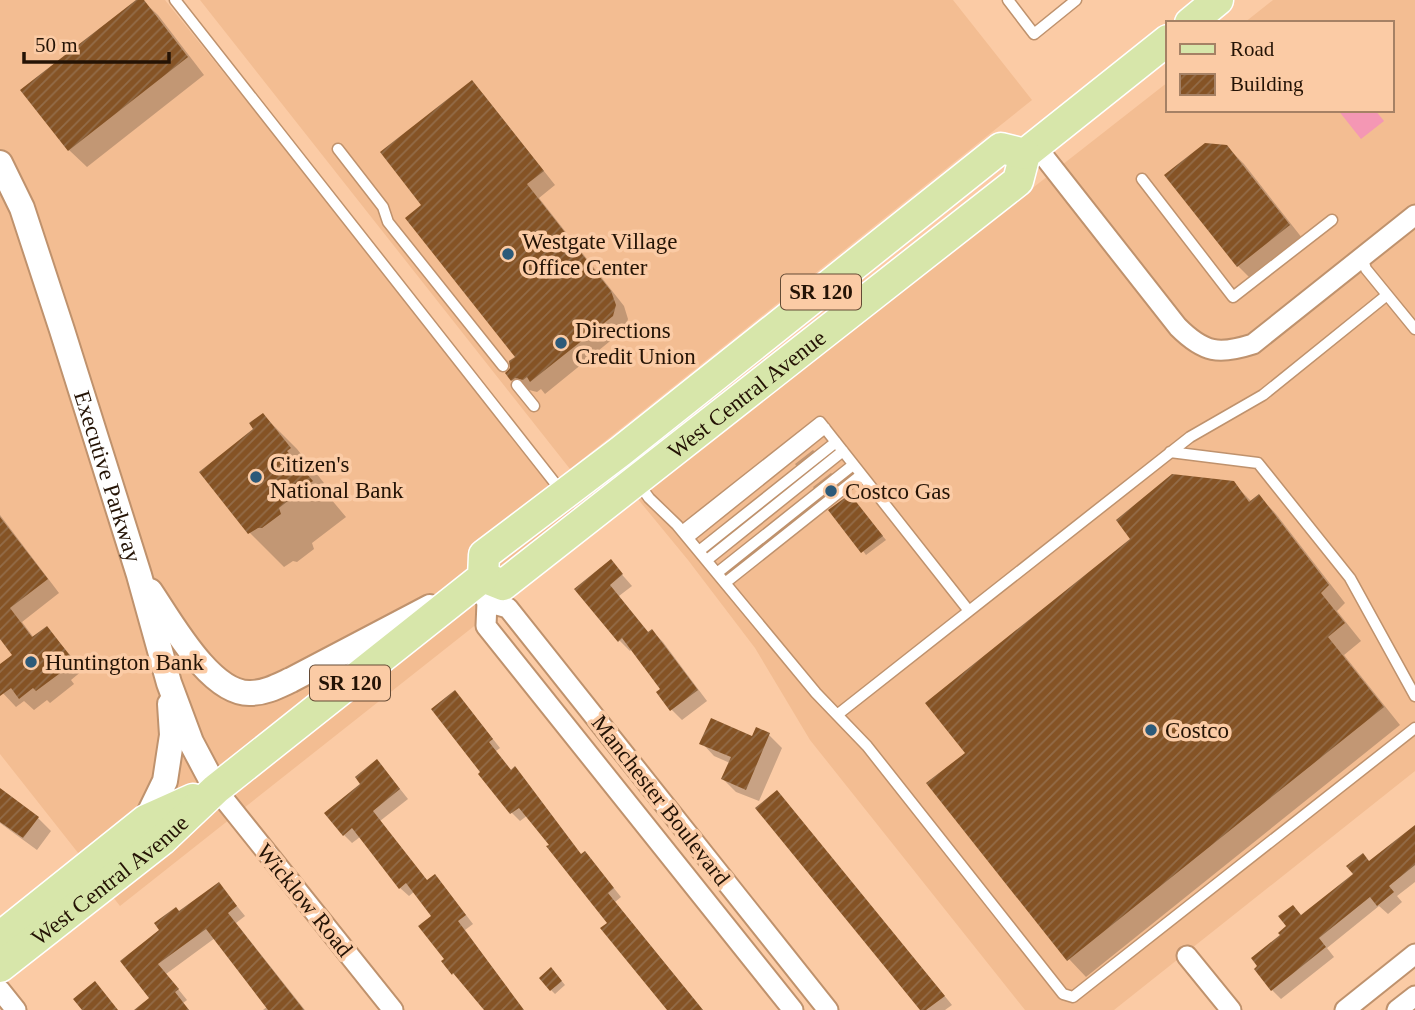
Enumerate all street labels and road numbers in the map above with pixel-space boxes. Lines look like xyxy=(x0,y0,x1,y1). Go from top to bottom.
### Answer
road number: SR 120 xyxy=(781,274,861,310)
street label: West Central Avenue xyxy=(663,325,831,464)
street label: Executive Parkway xyxy=(69,388,146,566)
road number: SR 120 xyxy=(310,666,390,700)
street label: Manchester Boulevard xyxy=(586,710,735,891)
street label: West Central Avenue xyxy=(27,810,193,950)
street label: Wicklow Road xyxy=(252,839,358,962)

